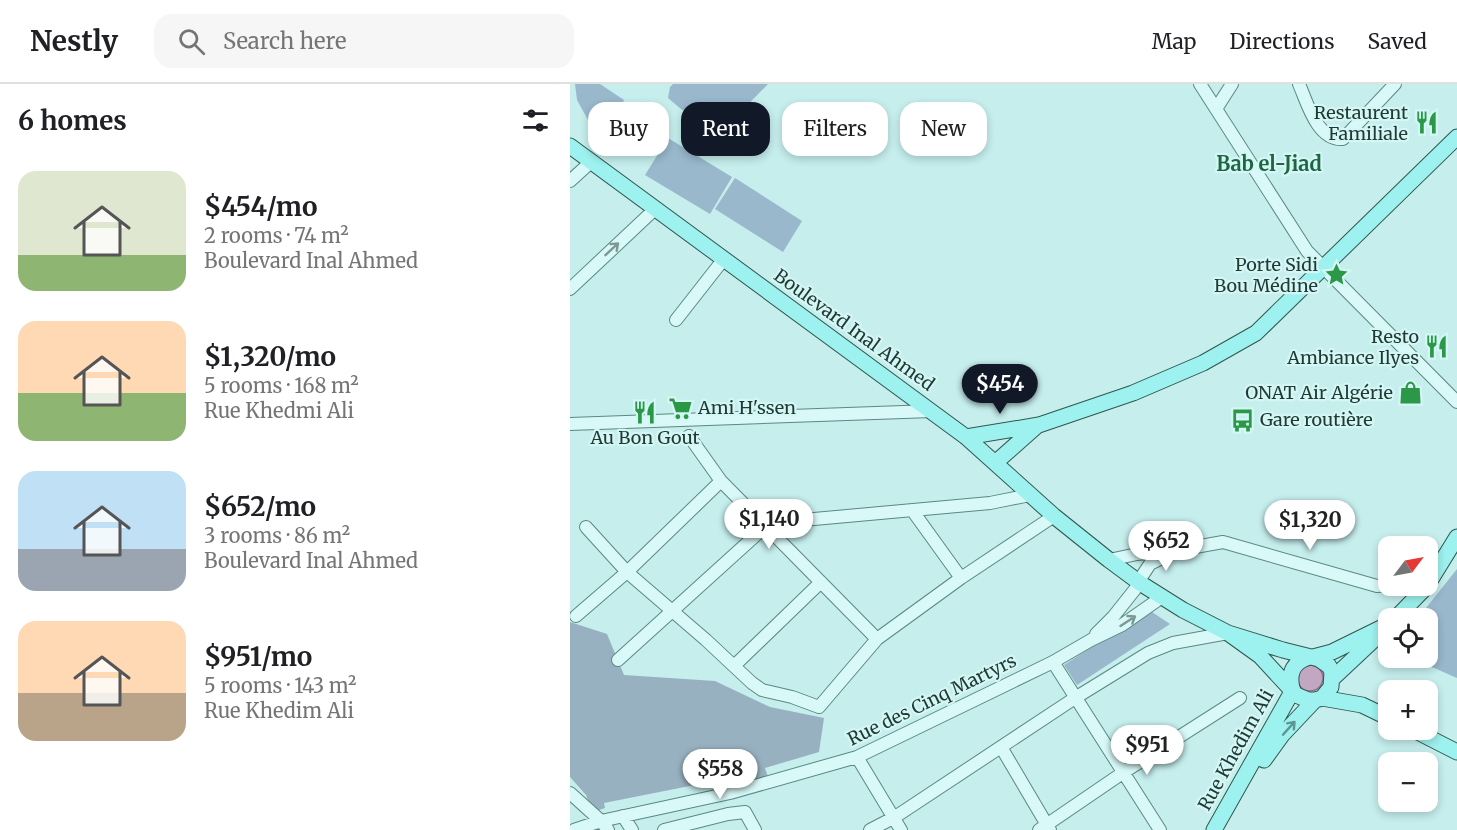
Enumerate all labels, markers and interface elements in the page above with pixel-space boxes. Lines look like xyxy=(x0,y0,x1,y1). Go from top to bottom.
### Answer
search box xyxy=(154,14,574,68)
text: Nestly xyxy=(30,23,118,59)
icon: search xyxy=(175,25,208,58)
text: Search here xyxy=(223,27,346,55)
text: Map xyxy=(1152,28,1196,55)
text: Directions xyxy=(1229,28,1334,55)
text: Saved xyxy=(1367,28,1427,55)
place label: Restaurent Familiale xyxy=(1314,101,1408,145)
chip: Buy xyxy=(588,102,669,156)
chip: Rent xyxy=(681,102,770,156)
chip: Filters xyxy=(782,102,888,156)
chip: New xyxy=(900,102,987,156)
text: 6 homes xyxy=(18,104,127,137)
icon: filters xyxy=(519,104,552,137)
restaurant icon: Restaurent Familiale xyxy=(1413,110,1439,136)
district label: Bab el-Jiad xyxy=(1216,151,1322,176)
text: $454/mo xyxy=(204,190,317,223)
icon: home xyxy=(66,195,138,267)
text: 2 rooms · 74 m² xyxy=(204,223,349,248)
one-way arrow xyxy=(605,242,620,256)
text: Boulevard Inal Ahmed xyxy=(204,248,418,273)
place label: Porte Sidi Bou Médine xyxy=(1214,253,1318,297)
place icon: Porte Sidi Bou Médine xyxy=(1323,262,1349,288)
street label: Boulevard Inal Ahmed xyxy=(770,264,939,396)
place label: Resto Ambiance Ilyes xyxy=(1286,325,1419,369)
restaurant icon: Resto Ambiance Ilyes xyxy=(1424,334,1450,360)
text: $1,320/mo xyxy=(204,340,336,373)
icon: home xyxy=(66,345,138,417)
pin: $454 xyxy=(964,364,1036,415)
text: $454 xyxy=(976,371,1024,396)
text: 5 rooms · 168 m² xyxy=(204,373,359,398)
shop icon: ONAT Air Algérie xyxy=(1398,380,1424,406)
place label: ONAT Air Algérie xyxy=(1245,381,1393,404)
supermarket icon: Ami H'ssen xyxy=(667,395,693,421)
place label: Ami H'ssen xyxy=(697,396,796,419)
text: Rue Khedmi Ali xyxy=(204,398,354,423)
restaurant icon: Au Bon Gout xyxy=(632,399,658,425)
bus stop icon: Gare routière xyxy=(1229,407,1255,433)
place label: Gare routière xyxy=(1260,408,1373,431)
place label: Au Bon Gout xyxy=(589,426,700,449)
text: $652/mo xyxy=(204,490,316,523)
icon: home xyxy=(66,495,138,567)
pin: $1,140 xyxy=(720,499,818,550)
pin: $1,320 xyxy=(1261,500,1359,551)
text: $1,140 xyxy=(738,506,800,531)
text: $1,320 xyxy=(1278,507,1342,532)
pin: $652 xyxy=(1130,521,1202,572)
text: 3 rooms · 86 m² xyxy=(204,523,350,548)
text: $652 xyxy=(1142,528,1190,553)
north arrow xyxy=(1378,536,1438,596)
map controls xyxy=(1378,536,1438,812)
text: Boulevard Inal Ahmed xyxy=(204,548,418,573)
button: locate xyxy=(1378,608,1438,668)
one-way arrow xyxy=(1120,615,1136,627)
text: $951/mo xyxy=(204,640,312,673)
icon: home xyxy=(66,645,138,717)
street label: Rue des Cinq Martyrs xyxy=(844,649,1020,750)
text: 5 rooms · 143 m² xyxy=(204,673,356,698)
button: + xyxy=(1378,680,1438,740)
street label: Rue Khedim Ali xyxy=(1193,685,1278,814)
text: Rue Khedim Ali xyxy=(204,698,354,723)
one-way arrow xyxy=(1282,721,1296,736)
pin: $951 xyxy=(1111,725,1183,776)
text: $951 xyxy=(1125,732,1169,757)
pin: $558 xyxy=(684,749,756,800)
button: − xyxy=(1378,752,1438,812)
text: $558 xyxy=(697,756,743,781)

